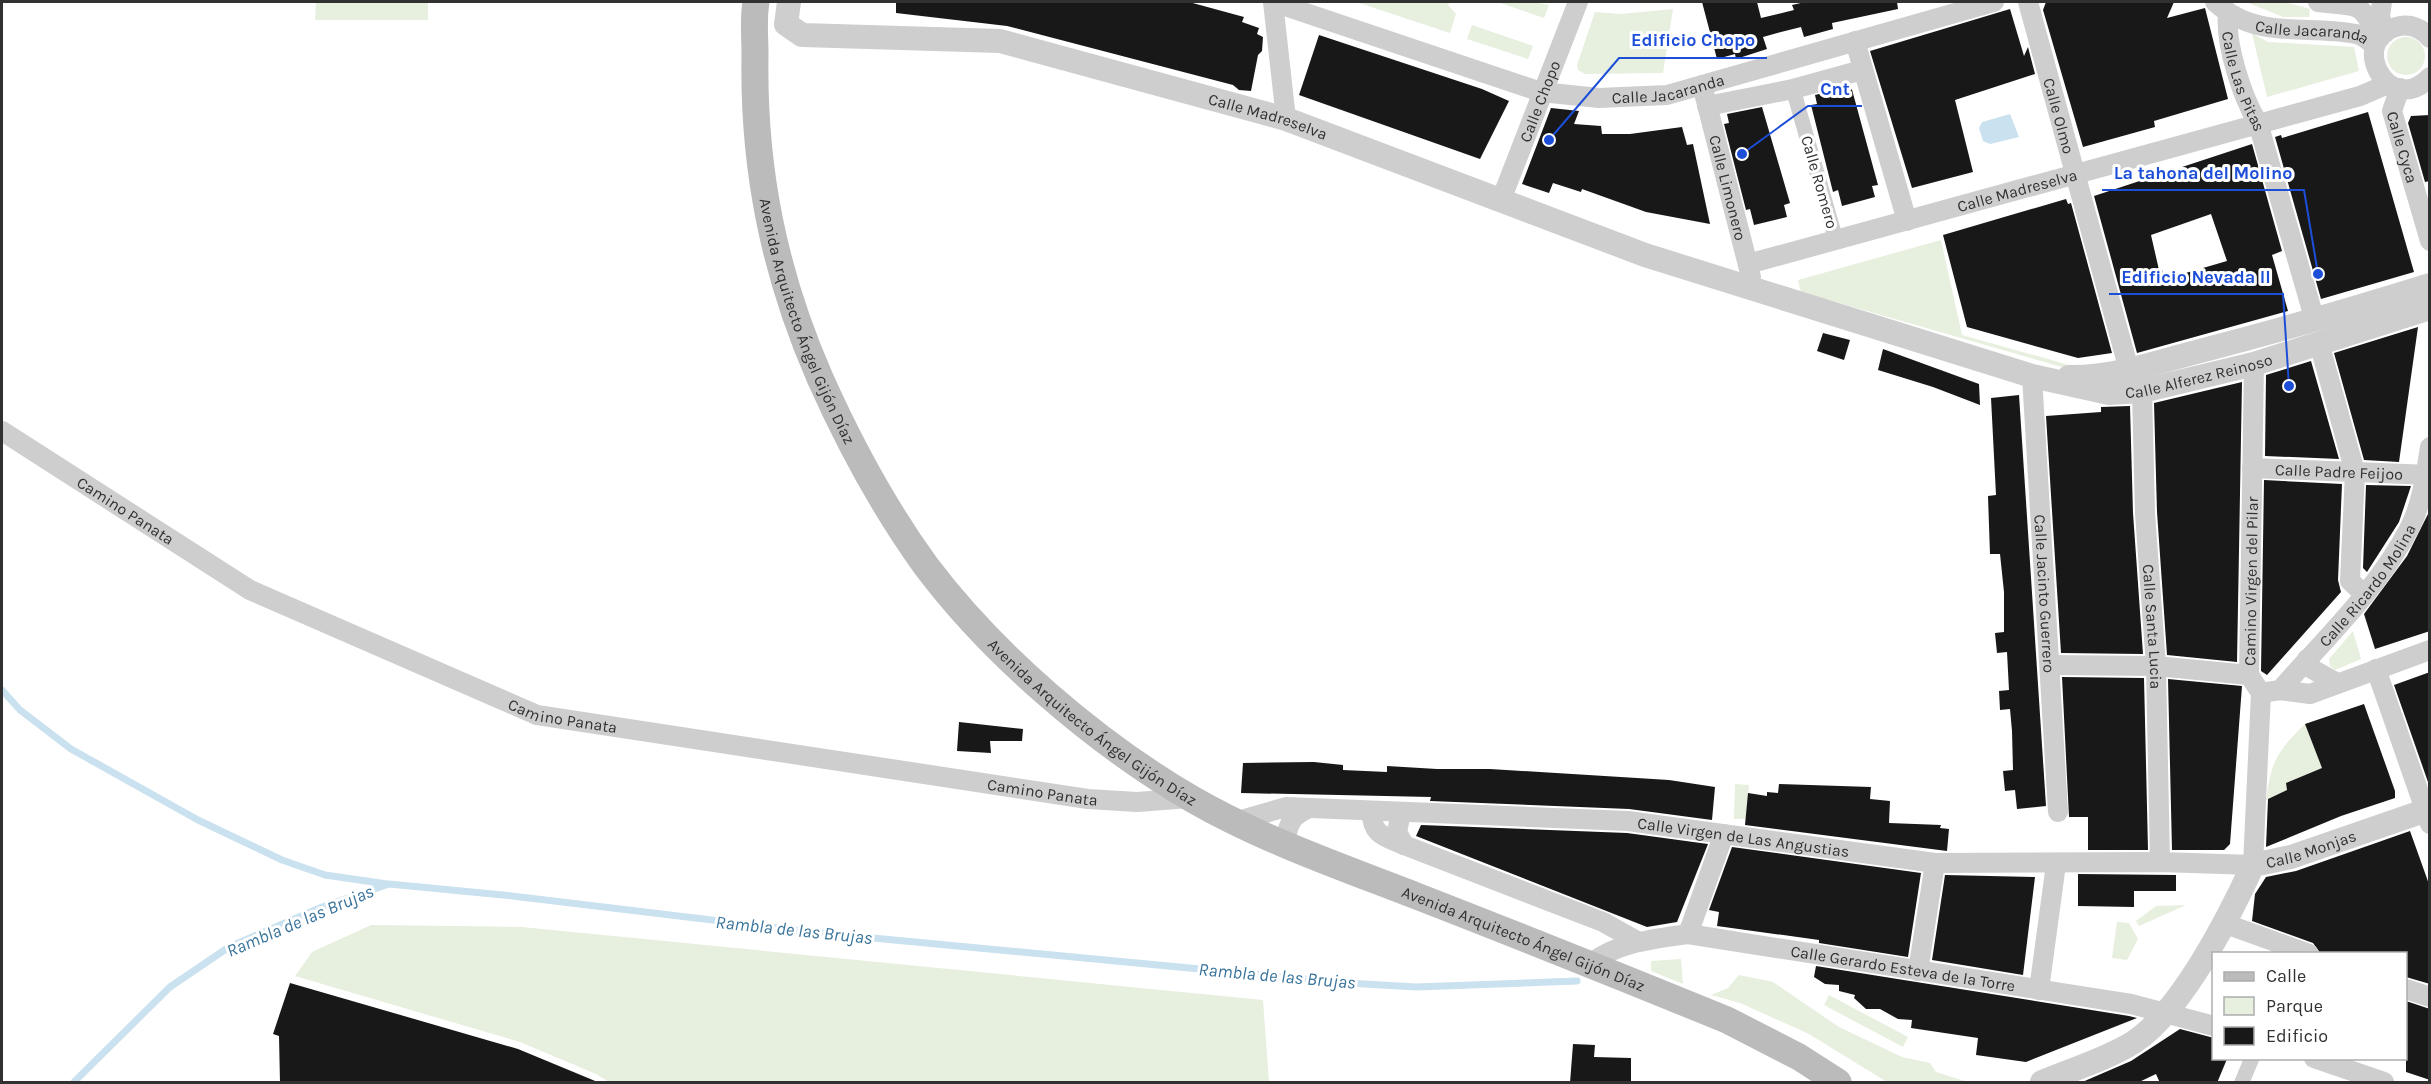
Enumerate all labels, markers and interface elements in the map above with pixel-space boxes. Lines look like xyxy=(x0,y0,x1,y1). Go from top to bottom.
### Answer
street label: Calle Jacaranda xyxy=(2253,16,2373,48)
callout: Edificio Chopo xyxy=(1619,22,1767,58)
text: Edificio Chopo xyxy=(1631,29,1755,51)
street label: Calle Las Pitas xyxy=(2218,30,2269,134)
street label: Calle Chopo xyxy=(1515,58,1564,145)
street label: Calle Jacaranda xyxy=(1611,70,1727,107)
callout: Cnt xyxy=(1808,70,1862,106)
street label: Calle Olmo xyxy=(2039,76,2078,156)
text: Cnt xyxy=(1820,78,1850,100)
street label: Calle Madreselva xyxy=(1206,89,1330,144)
street label: Calle Cyca xyxy=(2383,109,2422,185)
street label: Calle Limonero xyxy=(1705,133,1750,243)
street label: Calle Romero xyxy=(1797,133,1842,231)
callout: La tahona del Molino xyxy=(2102,154,2304,190)
text: La tahona del Molino xyxy=(2114,162,2292,184)
street label: Calle Madreselva xyxy=(1955,165,2079,216)
street label: Avenida Arquitecto Ángel Gijón Díaz xyxy=(756,197,859,447)
callout: Edificio Nevada II xyxy=(2109,258,2283,294)
text: Edificio Nevada II xyxy=(2121,266,2271,288)
street label: Calle Alferez Reinoso xyxy=(2125,350,2275,402)
street label: Calle Padre Feijoo xyxy=(2275,460,2403,484)
street label: Camino Panata xyxy=(73,473,178,549)
street label: Camino Virgen del Pilar xyxy=(2240,496,2262,666)
street label: Calle Jacinto Guerrero xyxy=(2030,514,2059,673)
street label: Calle Ricardo Molina xyxy=(2315,521,2420,651)
street label: Calle Santa Lucia xyxy=(2139,563,2165,690)
street label: Avenida Arquitecto Ángel Gijón Díaz xyxy=(984,635,1200,810)
street label: Camino Panata xyxy=(505,695,619,737)
street label: Camino Panata xyxy=(986,775,1098,810)
street label: Calle Virgen de Las Angustias xyxy=(1636,813,1851,861)
street label: Calle Monjas xyxy=(2264,826,2359,872)
water label: Rambla de las Brujas xyxy=(223,880,377,962)
street label: Avenida Arquitecto Ángel Gijón Díaz xyxy=(1399,882,1648,996)
water label: Rambla de las Brujas xyxy=(714,911,874,949)
street label: Calle Gerardo Esteva de la Torre xyxy=(1789,941,2016,996)
legend xyxy=(2212,952,2407,1060)
water label: Rambla de las Brujas xyxy=(1198,958,1356,994)
text: Calle xyxy=(2266,965,2306,987)
text: Parque xyxy=(2266,995,2323,1017)
text: Edificio xyxy=(2266,1025,2328,1047)

